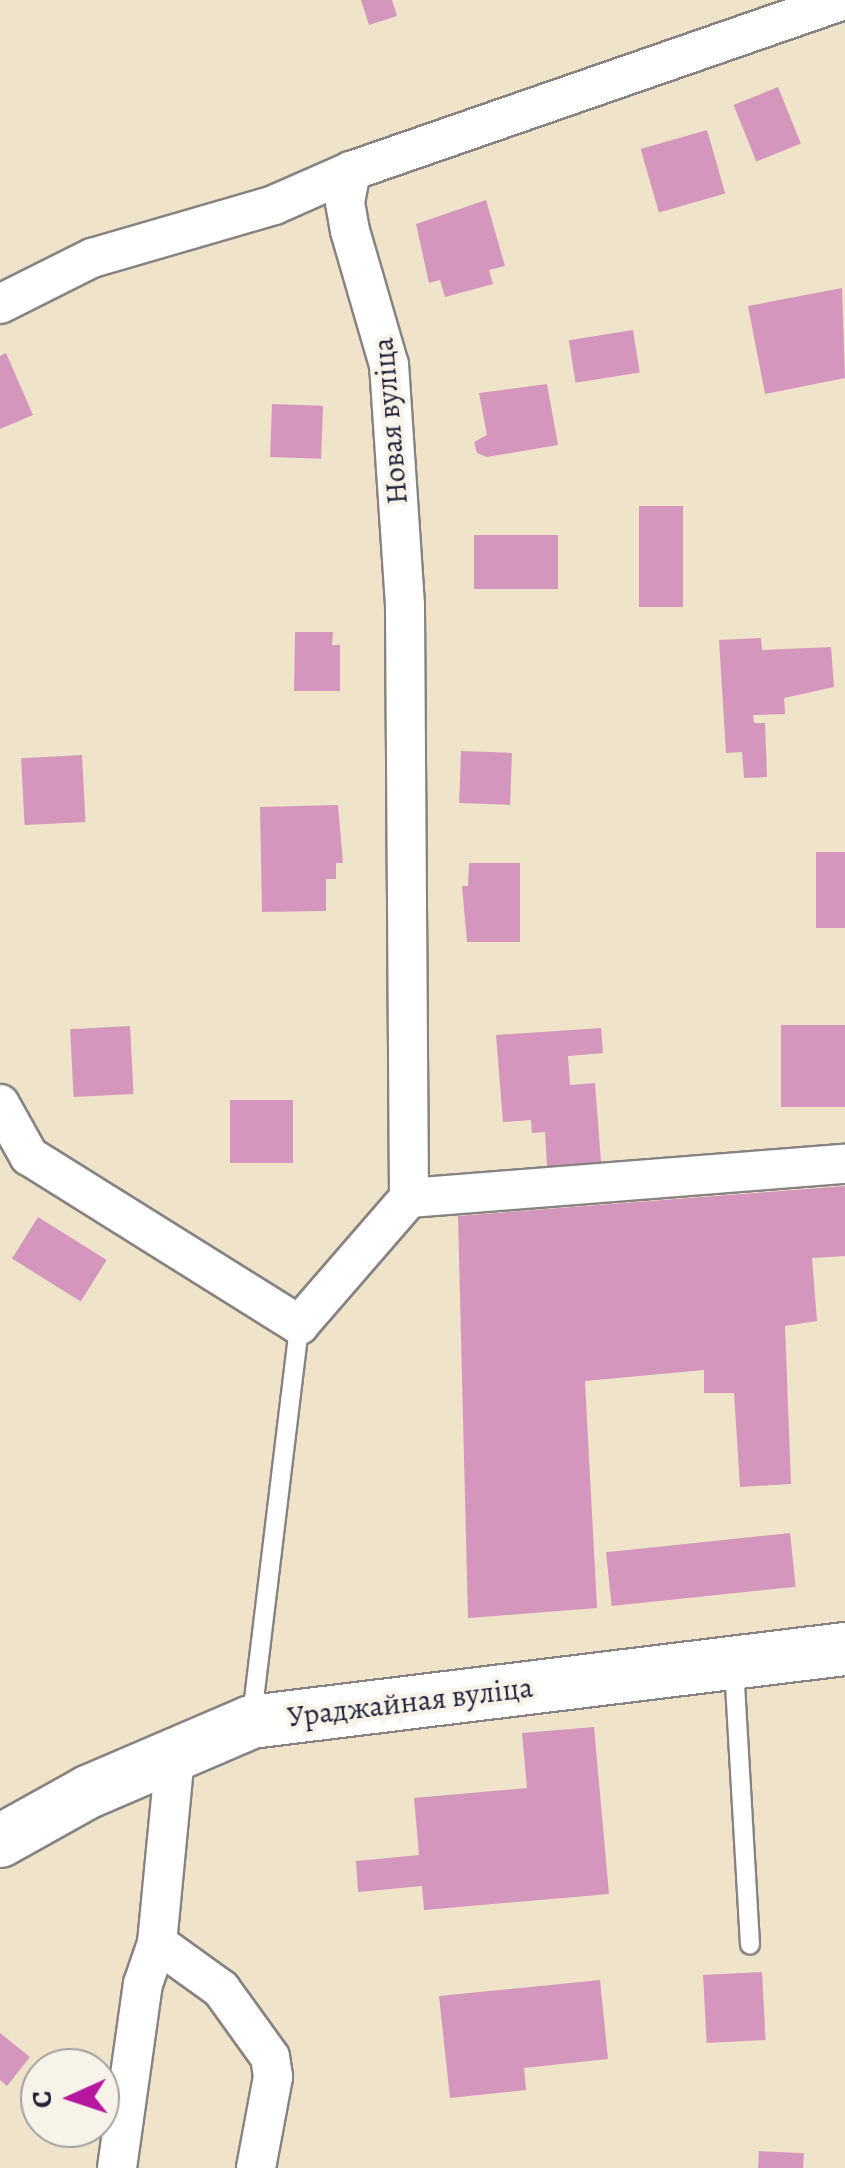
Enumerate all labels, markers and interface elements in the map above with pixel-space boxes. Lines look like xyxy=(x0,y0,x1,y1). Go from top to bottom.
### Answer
street label: Новая вуліца xyxy=(365,336,415,506)
street label: Ураджайная вуліца xyxy=(285,1669,535,1735)
north arrow xyxy=(20,2048,120,2148)
text: С xyxy=(23,2090,61,2109)

